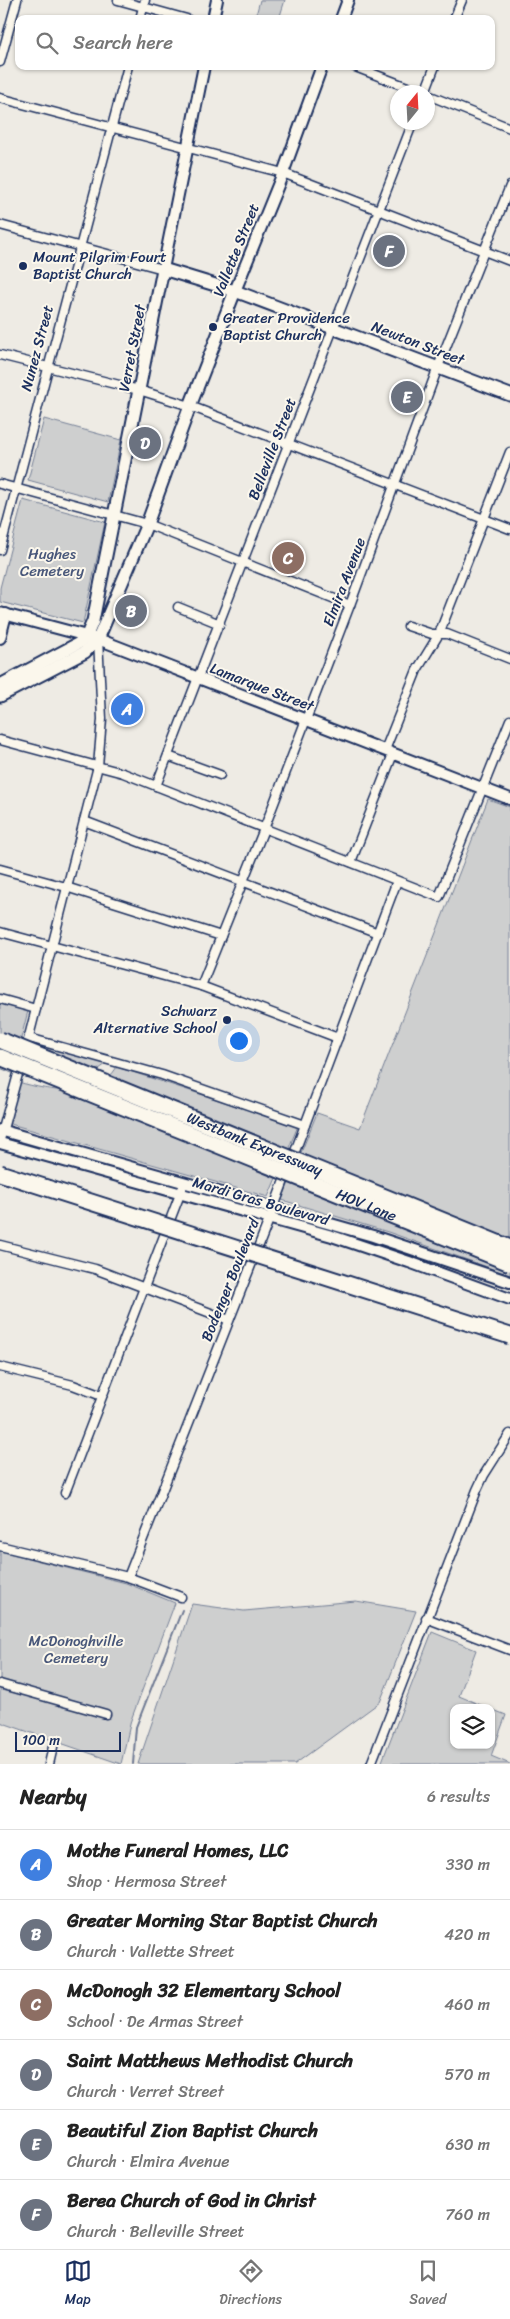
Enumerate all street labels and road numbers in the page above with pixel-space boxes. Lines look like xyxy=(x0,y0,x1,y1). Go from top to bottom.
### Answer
street label: Vallette Street xyxy=(205,199,267,301)
street label: Verret Street xyxy=(111,301,153,394)
street label: Nunez Street xyxy=(13,302,61,394)
street label: Newton Street xyxy=(368,313,469,373)
street label: Belleville Street xyxy=(241,394,304,504)
street label: Elmira Avenue xyxy=(315,533,373,630)
street label: Lamarque Street xyxy=(206,655,319,719)
street label: Westbank Expressway xyxy=(183,1104,327,1183)
street label: Mardi Gras Boulevard xyxy=(190,1169,333,1233)
street label: HOV Lane xyxy=(332,1181,401,1229)
street label: Bodenger Boulevard xyxy=(193,1213,267,1346)

